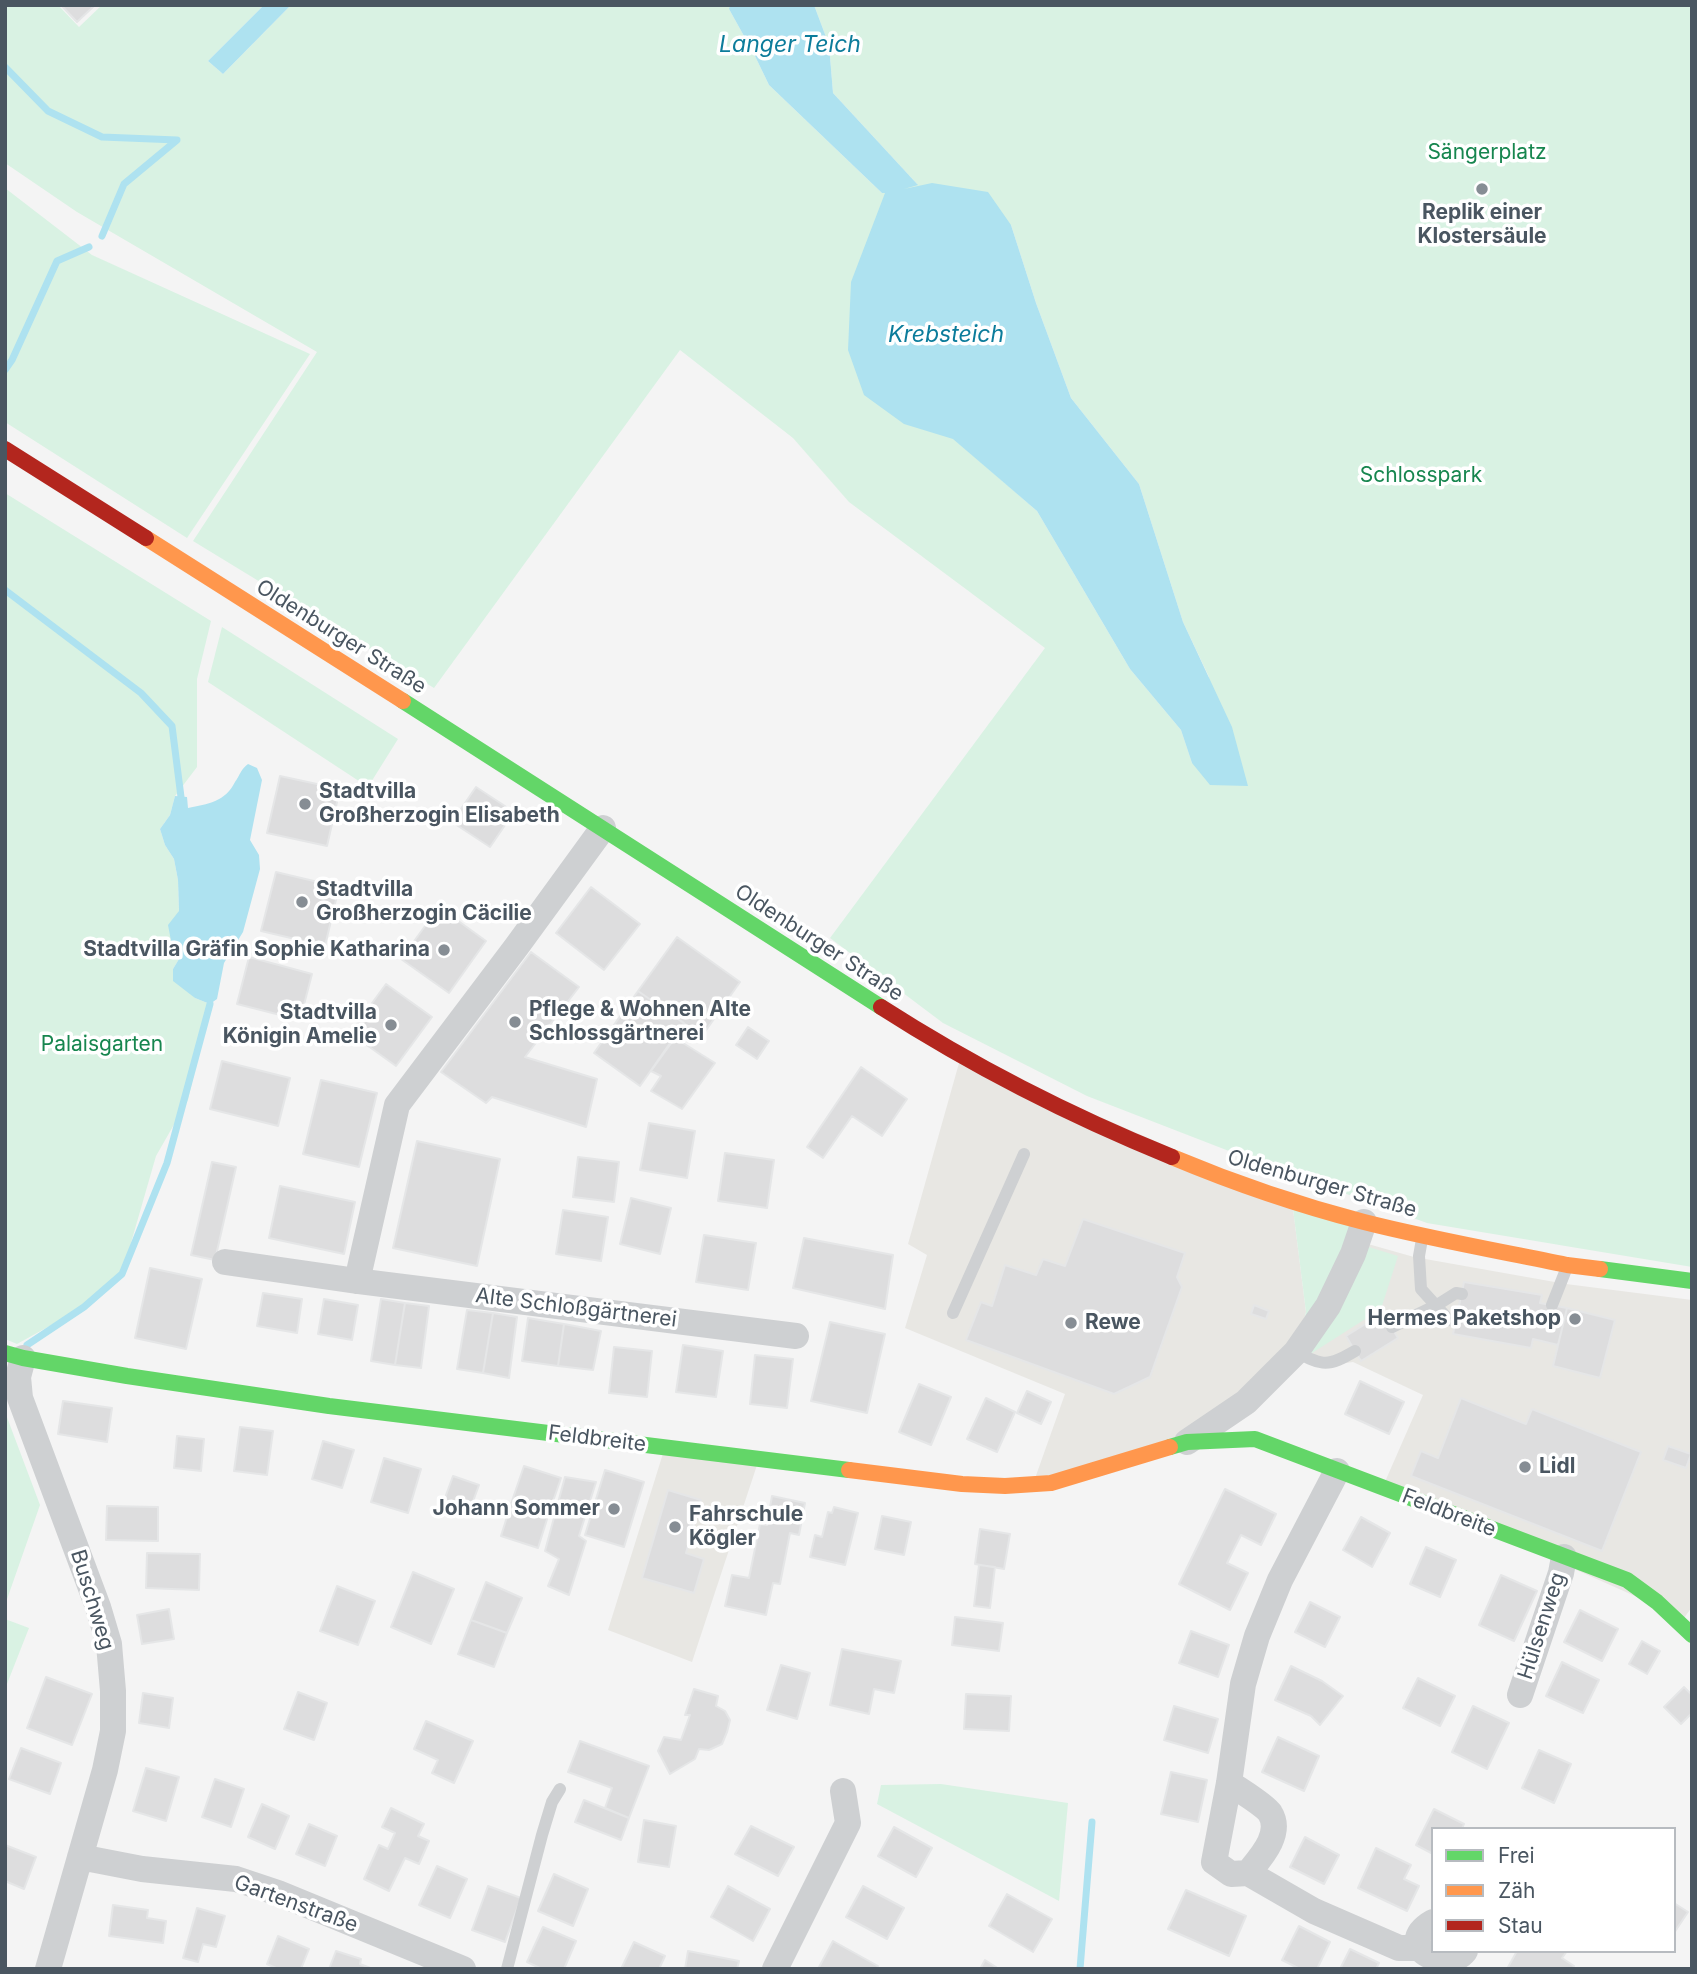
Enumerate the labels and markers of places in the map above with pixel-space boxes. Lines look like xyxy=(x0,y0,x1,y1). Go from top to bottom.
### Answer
marker: Replik einer Klostersäule xyxy=(1474,181,1490,197)
place label: Replik einer Klostersäule xyxy=(1417,200,1547,250)
place label: Stadtvilla Großherzogin Elisabeth xyxy=(319,779,560,829)
marker: Stadtvilla Großherzogin Elisabeth xyxy=(297,796,313,812)
place label: Stadtvilla Großherzogin Cäcilie xyxy=(316,877,532,927)
marker: Stadtvilla Großherzogin Cäcilie xyxy=(294,894,310,910)
place label: Stadtvilla Gräfin Sophie Katharina xyxy=(83,937,430,963)
marker: Stadtvilla Gräfin Sophie Katharina xyxy=(436,942,452,958)
place label: Pflege & Wohnen Alte Schlossgärtnerei xyxy=(529,997,751,1047)
place label: Stadtvilla Königin Amelie xyxy=(223,1000,377,1050)
marker: Pflege & Wohnen Alte Schlossgärtnerei xyxy=(507,1014,523,1030)
marker: Stadtvilla Königin Amelie xyxy=(383,1017,399,1033)
place label: Hermes Paketshop xyxy=(1367,1306,1561,1332)
place label: Rewe xyxy=(1085,1310,1141,1336)
marker: Hermes Paketshop xyxy=(1567,1311,1583,1327)
marker: Rewe xyxy=(1063,1315,1079,1331)
place label: Lidl xyxy=(1539,1454,1575,1480)
marker: Lidl xyxy=(1517,1459,1533,1475)
place label: Johann Sommer xyxy=(432,1496,600,1522)
marker: Johann Sommer xyxy=(606,1501,622,1517)
place label: Fahrschule Kögler xyxy=(689,1502,803,1552)
marker: Fahrschule Kögler xyxy=(667,1519,683,1535)

